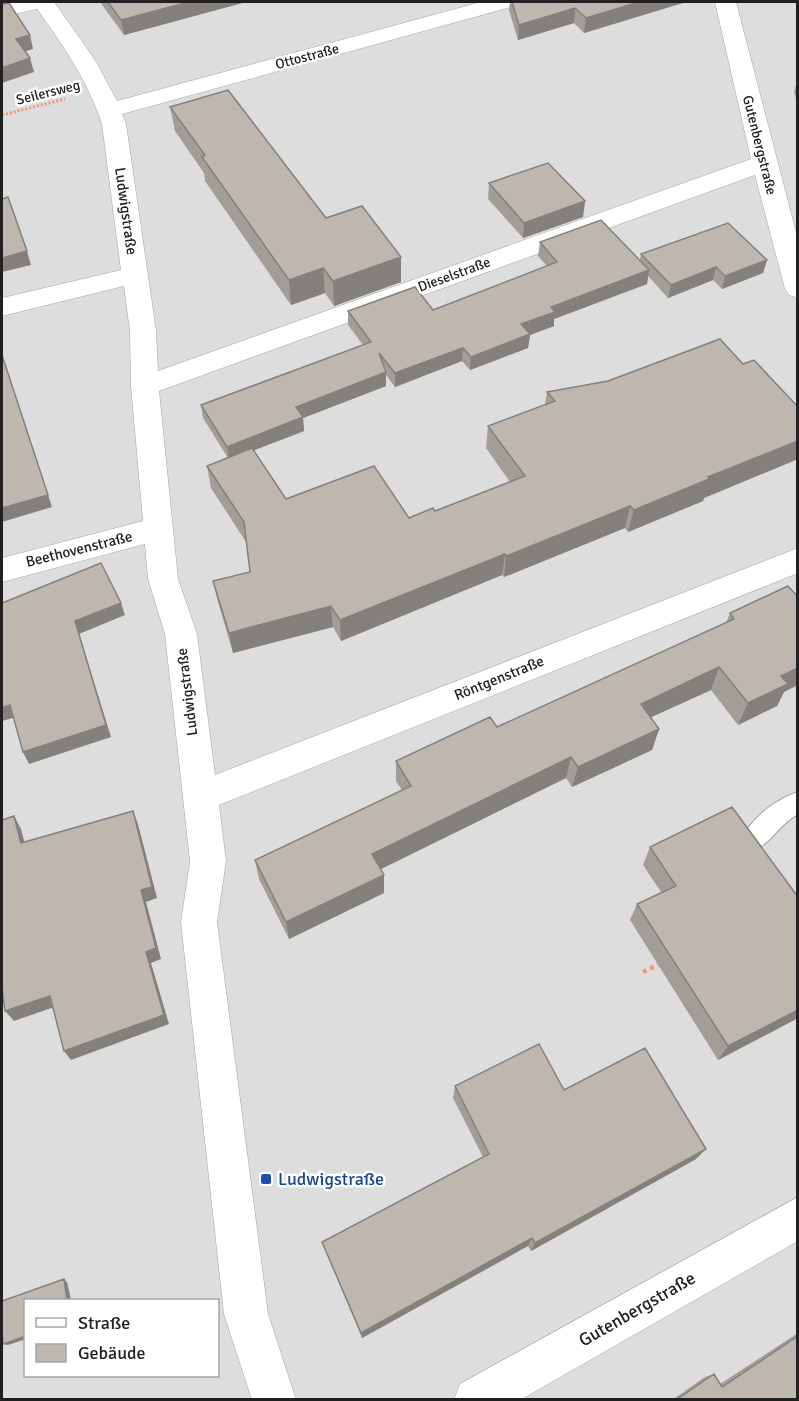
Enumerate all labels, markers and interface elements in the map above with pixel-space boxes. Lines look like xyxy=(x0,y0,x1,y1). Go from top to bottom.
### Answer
street label: Ottostraße xyxy=(273,40,341,73)
street label: Seilersweg xyxy=(14,76,82,109)
street label: Gutenbergstraße xyxy=(739,94,780,197)
street label: Ludwigstraße xyxy=(111,166,141,256)
street label: Dieselstraße xyxy=(416,253,493,295)
street label: Beethovenstraße xyxy=(24,527,134,571)
street label: Ludwigstraße xyxy=(173,647,201,737)
street label: Röntgenstraße xyxy=(451,652,547,704)
place label: Ludwigstraße xyxy=(278,1168,384,1190)
marker: Ludwigstraße xyxy=(259,1172,273,1186)
street label: Gutenbergstraße xyxy=(575,1267,699,1351)
legend xyxy=(24,1299,219,1377)
text: Straße xyxy=(78,1312,130,1334)
text: Gebäude xyxy=(78,1342,146,1364)

